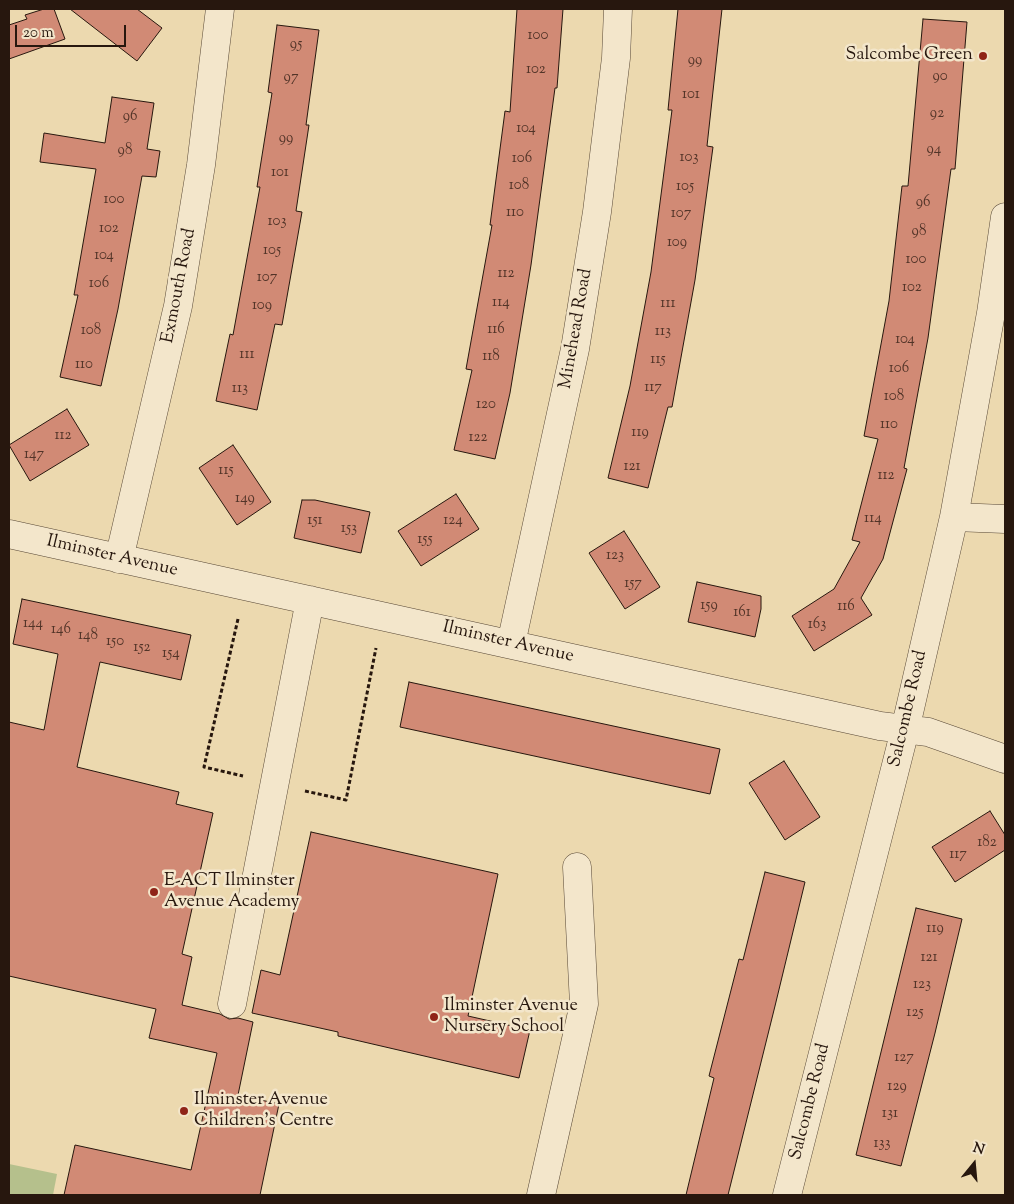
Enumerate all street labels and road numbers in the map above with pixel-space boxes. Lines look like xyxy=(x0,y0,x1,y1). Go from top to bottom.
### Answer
street label: Exmouth Road xyxy=(158,227,202,345)
street label: Minehead Road xyxy=(556,267,598,391)
street label: Ilminster Avenue xyxy=(44,531,180,583)
street label: Ilminster Avenue xyxy=(440,617,576,669)
street label: Salcombe Road xyxy=(885,649,933,769)
street label: Salcombe Road xyxy=(786,1042,836,1162)

